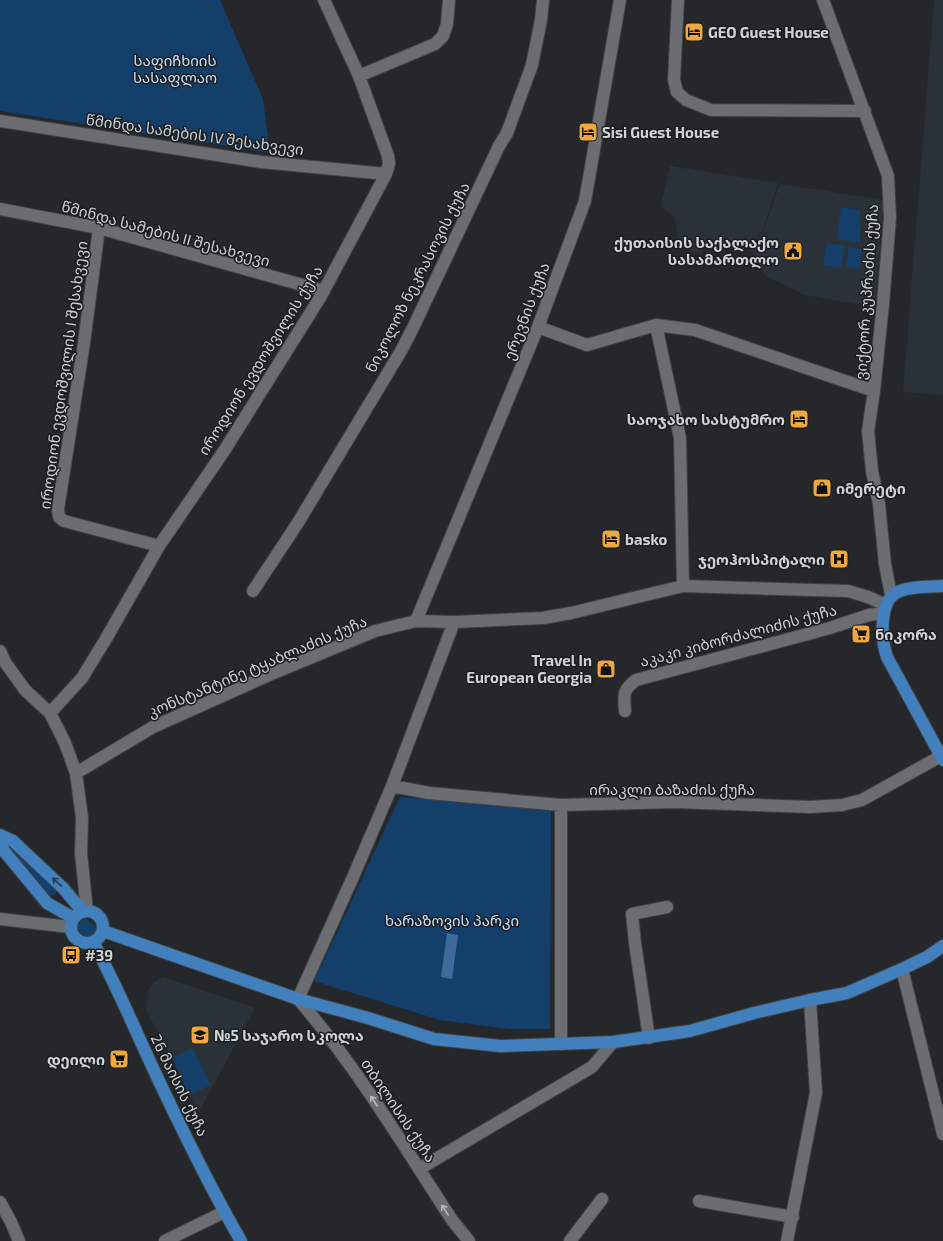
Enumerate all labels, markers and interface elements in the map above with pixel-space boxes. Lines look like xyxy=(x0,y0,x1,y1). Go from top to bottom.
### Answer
hotel icon: GEO Guest House xyxy=(683,21,705,43)
place label: GEO Guest House xyxy=(708,23,829,41)
park label: საფიჩხიის სასაფლაო xyxy=(133,51,217,87)
street label: წმინდა სამების IV შესახვევი xyxy=(85,110,305,159)
hotel icon: Sisi Guest House xyxy=(577,121,599,143)
place label: Sisi Guest House xyxy=(602,123,719,141)
street label: ნიკოლოზ ნეკრასოვის ქუჩა xyxy=(361,179,474,376)
street label: წმინდა სამების II შესახვევი xyxy=(59,196,272,271)
street label: ვიქტორ კუპრაძის ქუჩა xyxy=(851,203,882,381)
place label: ქუთაისის საქალაქო სასამართლო xyxy=(614,233,779,269)
street label: იროდიონ ევდოშვილის I შესახვევი xyxy=(35,240,92,510)
public building icon: ქუთაისის საქალაქო სასამართლო xyxy=(782,240,804,262)
street label: ერევნის ქუჩა xyxy=(499,260,554,363)
street label: იროდიონ ევდოშვილის ქუჩა xyxy=(194,262,327,459)
hotel icon: საოჯახო სასტუმრო xyxy=(788,408,810,430)
place label: საოჯახო სასტუმრო xyxy=(627,410,785,429)
shop icon: იმერეტი xyxy=(811,477,833,499)
place label: იმერეტი xyxy=(836,479,906,498)
hotel icon: basko xyxy=(600,528,622,550)
place label: basko xyxy=(625,530,668,548)
hospital icon: ჯეოჰოსპიტალი xyxy=(828,548,850,570)
place label: ჯეოჰოსპიტალი xyxy=(698,550,825,569)
street label: აკაკი კიბორძალიძის ქუჩა xyxy=(638,600,839,671)
street label: კონსტანტინე ტყაბლაძის ქუჩა xyxy=(145,612,370,721)
supermarket icon: ნიკორა xyxy=(850,623,872,645)
place label: ნიკორა xyxy=(875,625,937,644)
place label: Travel In European Georgia xyxy=(466,651,592,686)
shop icon: Travel In European Georgia xyxy=(595,658,617,680)
street label: ირაკლი ბაზაძის ქუჩა xyxy=(589,780,755,799)
one-way arrow xyxy=(52,877,62,887)
park label: ხარაზოვის პარკი xyxy=(385,911,519,930)
bus stop icon: #39 xyxy=(60,944,82,966)
place label: #39 xyxy=(85,946,113,964)
school or university icon: №5 საჯარო სკოლა xyxy=(189,1024,211,1046)
place label: №5 საჯარო სკოლა xyxy=(214,1026,364,1045)
street label: 26 მაისის ქუჩა xyxy=(147,1031,213,1139)
supermarket icon: დეილი xyxy=(108,1048,130,1070)
place label: დეილი xyxy=(47,1050,105,1069)
street label: თბილისის ქუჩა xyxy=(357,1055,440,1166)
one-way arrow xyxy=(370,1095,378,1107)
one-way arrow xyxy=(441,1204,449,1216)

